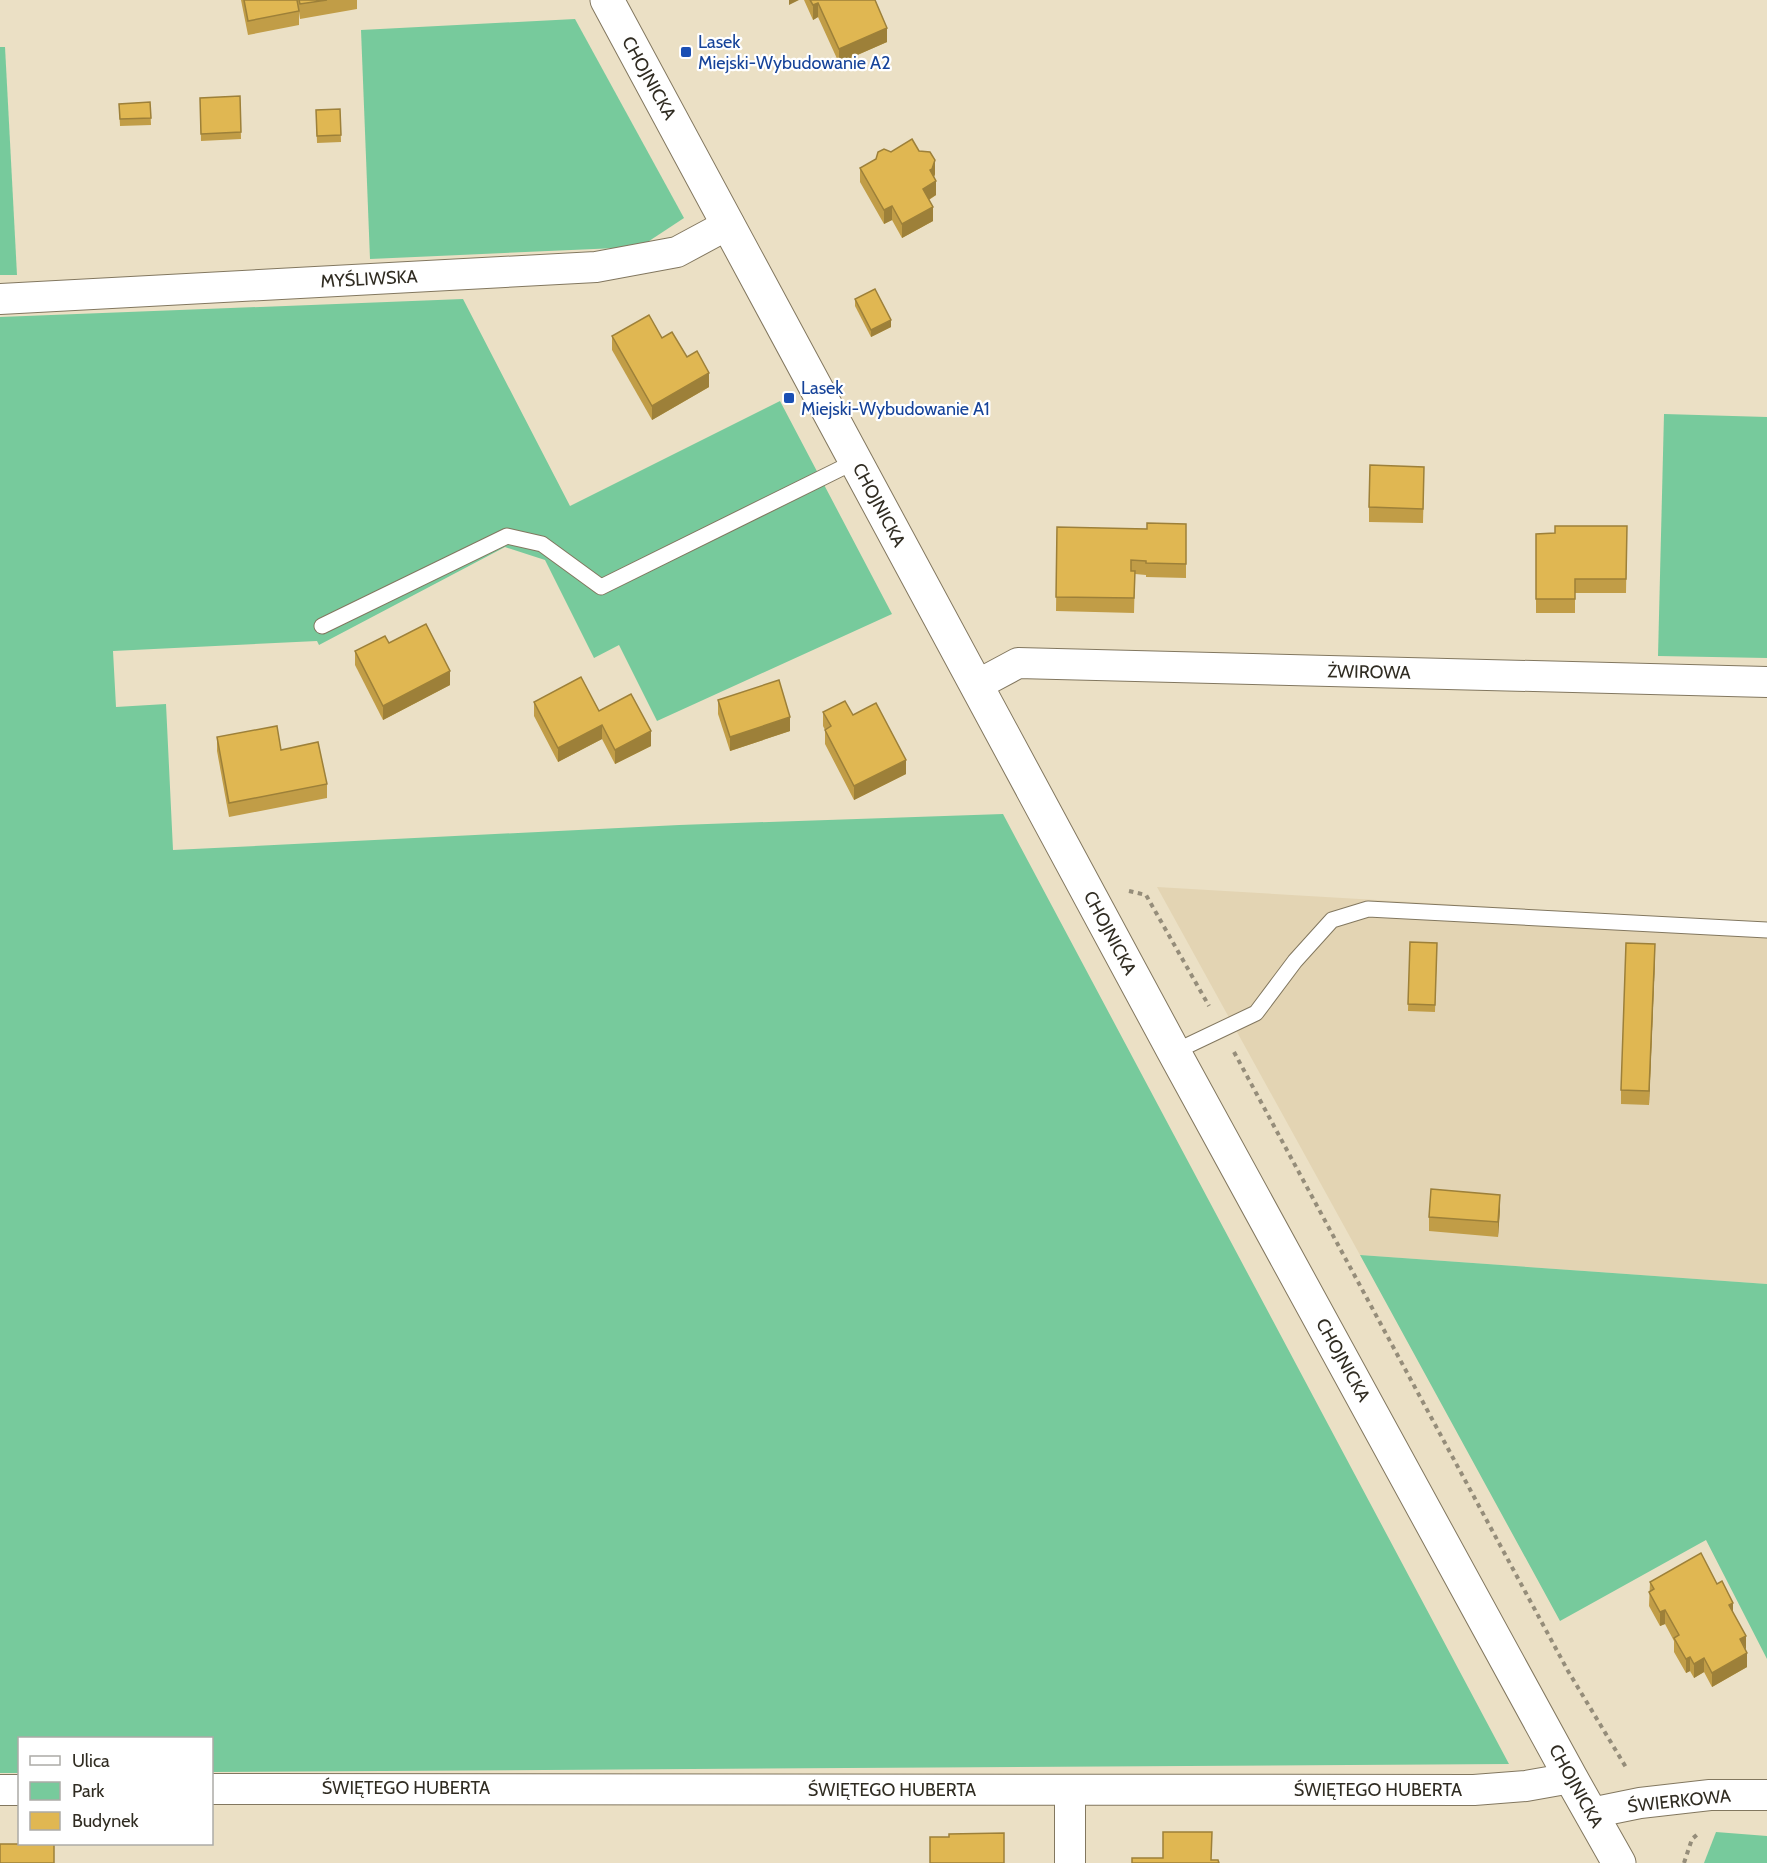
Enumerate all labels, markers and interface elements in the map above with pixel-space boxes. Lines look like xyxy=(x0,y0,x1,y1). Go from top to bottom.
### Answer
place label: Lasek Miejski-Wybudowanie A2 xyxy=(698,31,891,74)
street label: CHOJNICKA xyxy=(617,32,681,124)
marker: Lasek Miejski-Wybudowanie A2 xyxy=(679,45,693,59)
street label: MYŚLIWSKA xyxy=(320,265,418,293)
place label: Lasek Miejski-Wybudowanie A1 xyxy=(801,377,990,420)
marker: Lasek Miejski-Wybudowanie A1 xyxy=(782,391,796,405)
street label: CHOJNICKA xyxy=(848,459,910,551)
street label: ŻWIROWA xyxy=(1327,660,1411,684)
street label: CHOJNICKA xyxy=(1079,887,1141,979)
street label: CHOJNICKA xyxy=(1311,1314,1375,1406)
legend xyxy=(18,1737,213,1845)
street label: CHOJNICKA xyxy=(1544,1740,1608,1832)
text: Ulica xyxy=(72,1750,110,1772)
street label: ŚWIĘTEGO HUBERTA xyxy=(322,1777,490,1799)
street label: ŚWIĘTEGO HUBERTA xyxy=(808,1779,976,1801)
street label: ŚWIĘTEGO HUBERTA xyxy=(1294,1779,1462,1801)
text: Park xyxy=(72,1780,105,1802)
street label: ŚWIERKOWA xyxy=(1626,1785,1732,1817)
text: Budynek xyxy=(72,1810,139,1832)

